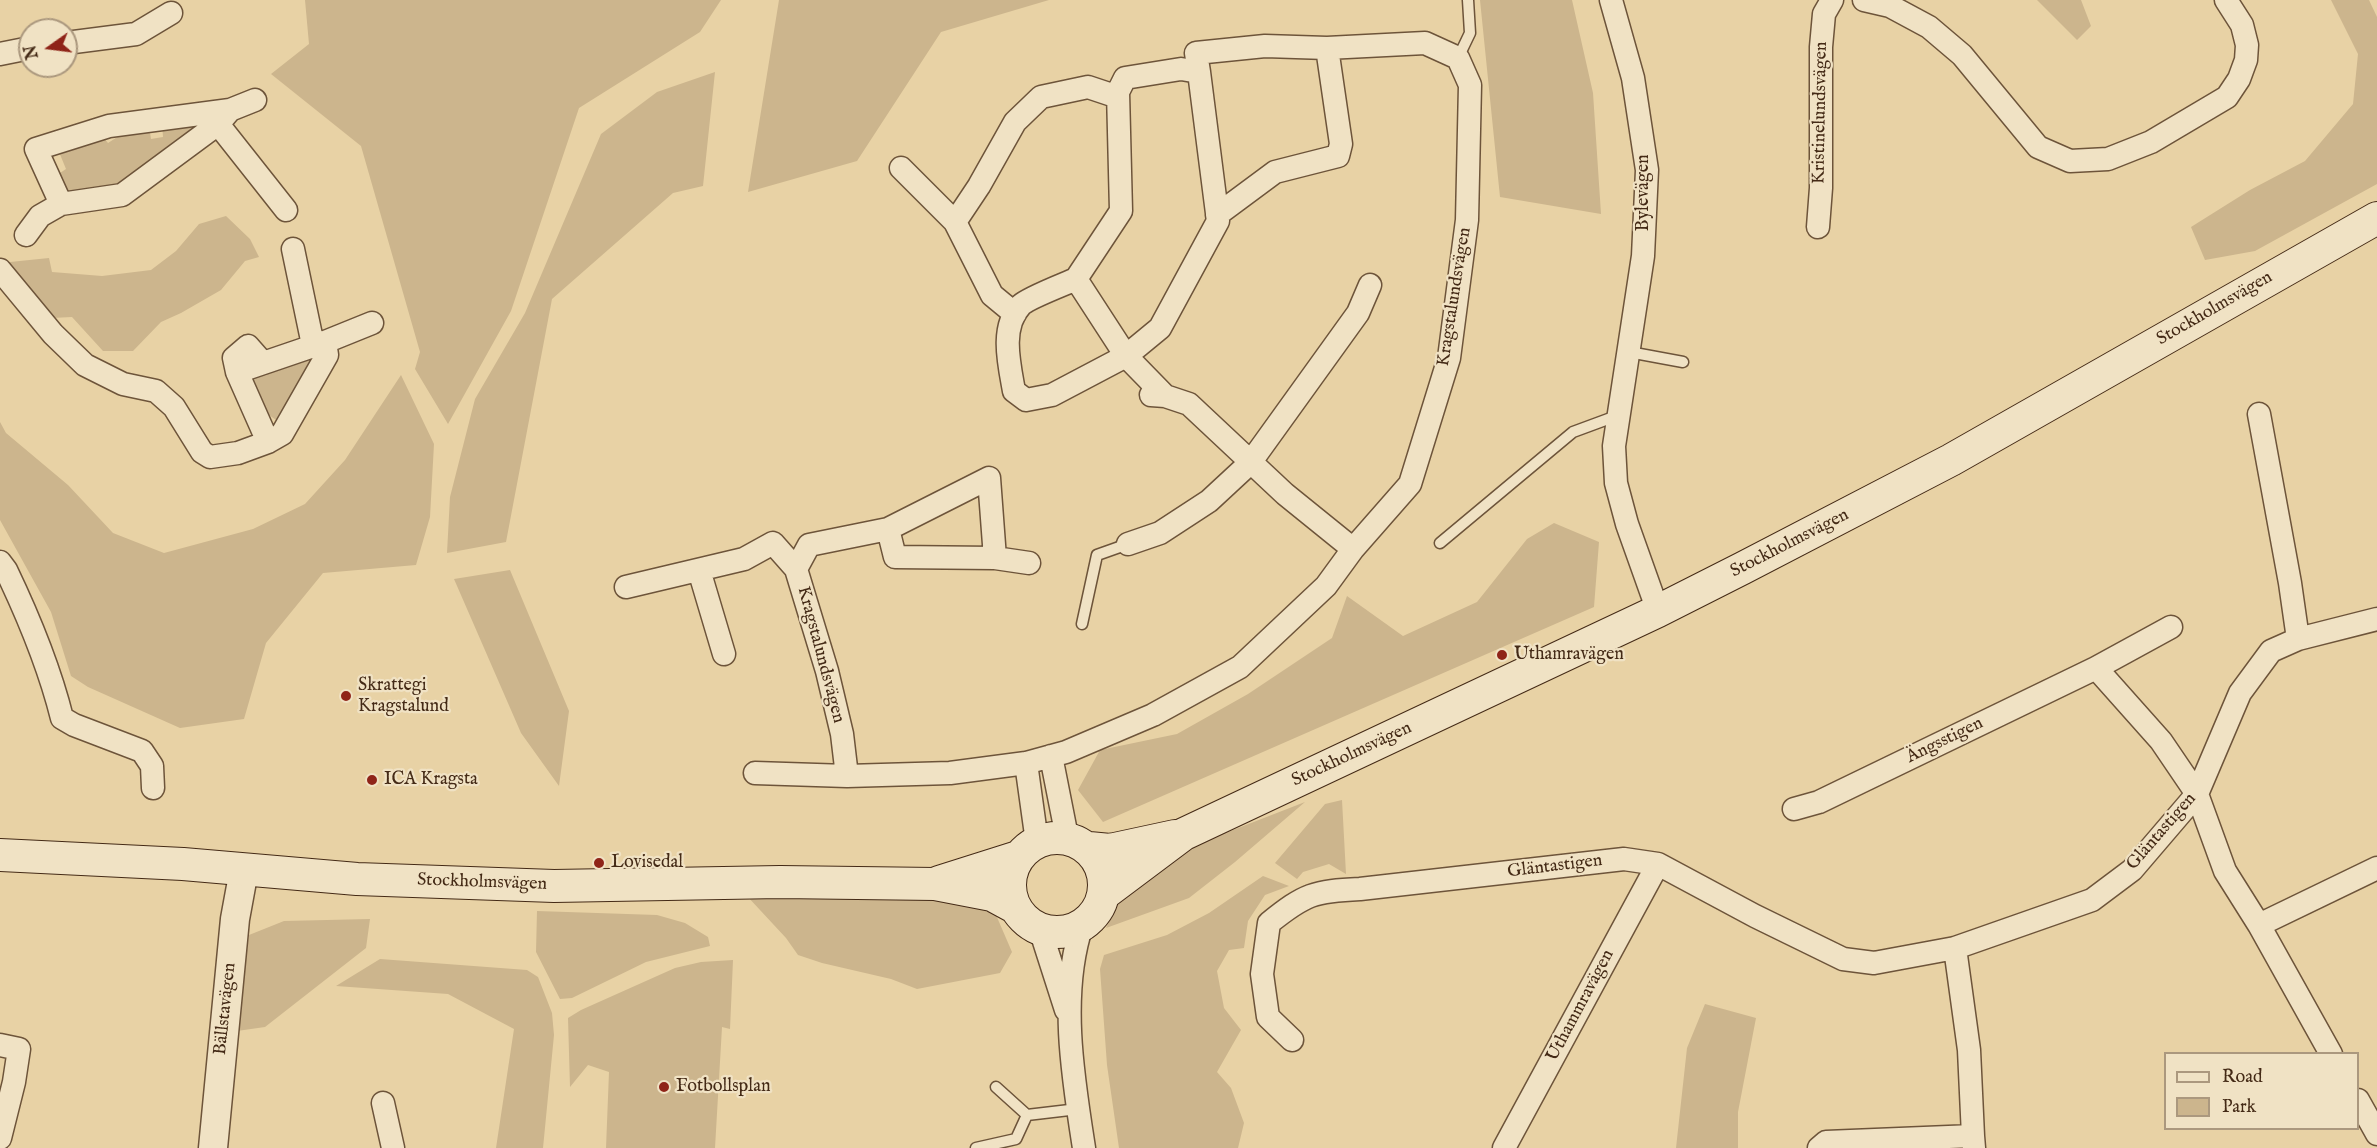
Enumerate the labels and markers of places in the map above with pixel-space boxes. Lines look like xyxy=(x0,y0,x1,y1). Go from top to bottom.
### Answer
place label: Uthamravägen xyxy=(1514,644,1624,666)
marker: Uthamravägen xyxy=(1495,648,1509,662)
place label: Skrattegi Kragstalund xyxy=(358,675,449,718)
marker: Skrattegi Kragstalund xyxy=(339,689,353,703)
place label: ICA Kragsta xyxy=(384,769,478,791)
marker: ICA Kragsta xyxy=(365,773,379,787)
place label: Lovisedal xyxy=(611,852,683,874)
marker: Lovisedal xyxy=(592,856,606,870)
place label: Fotbollsplan xyxy=(676,1076,771,1098)
marker: Fotbollsplan xyxy=(657,1080,671,1094)

